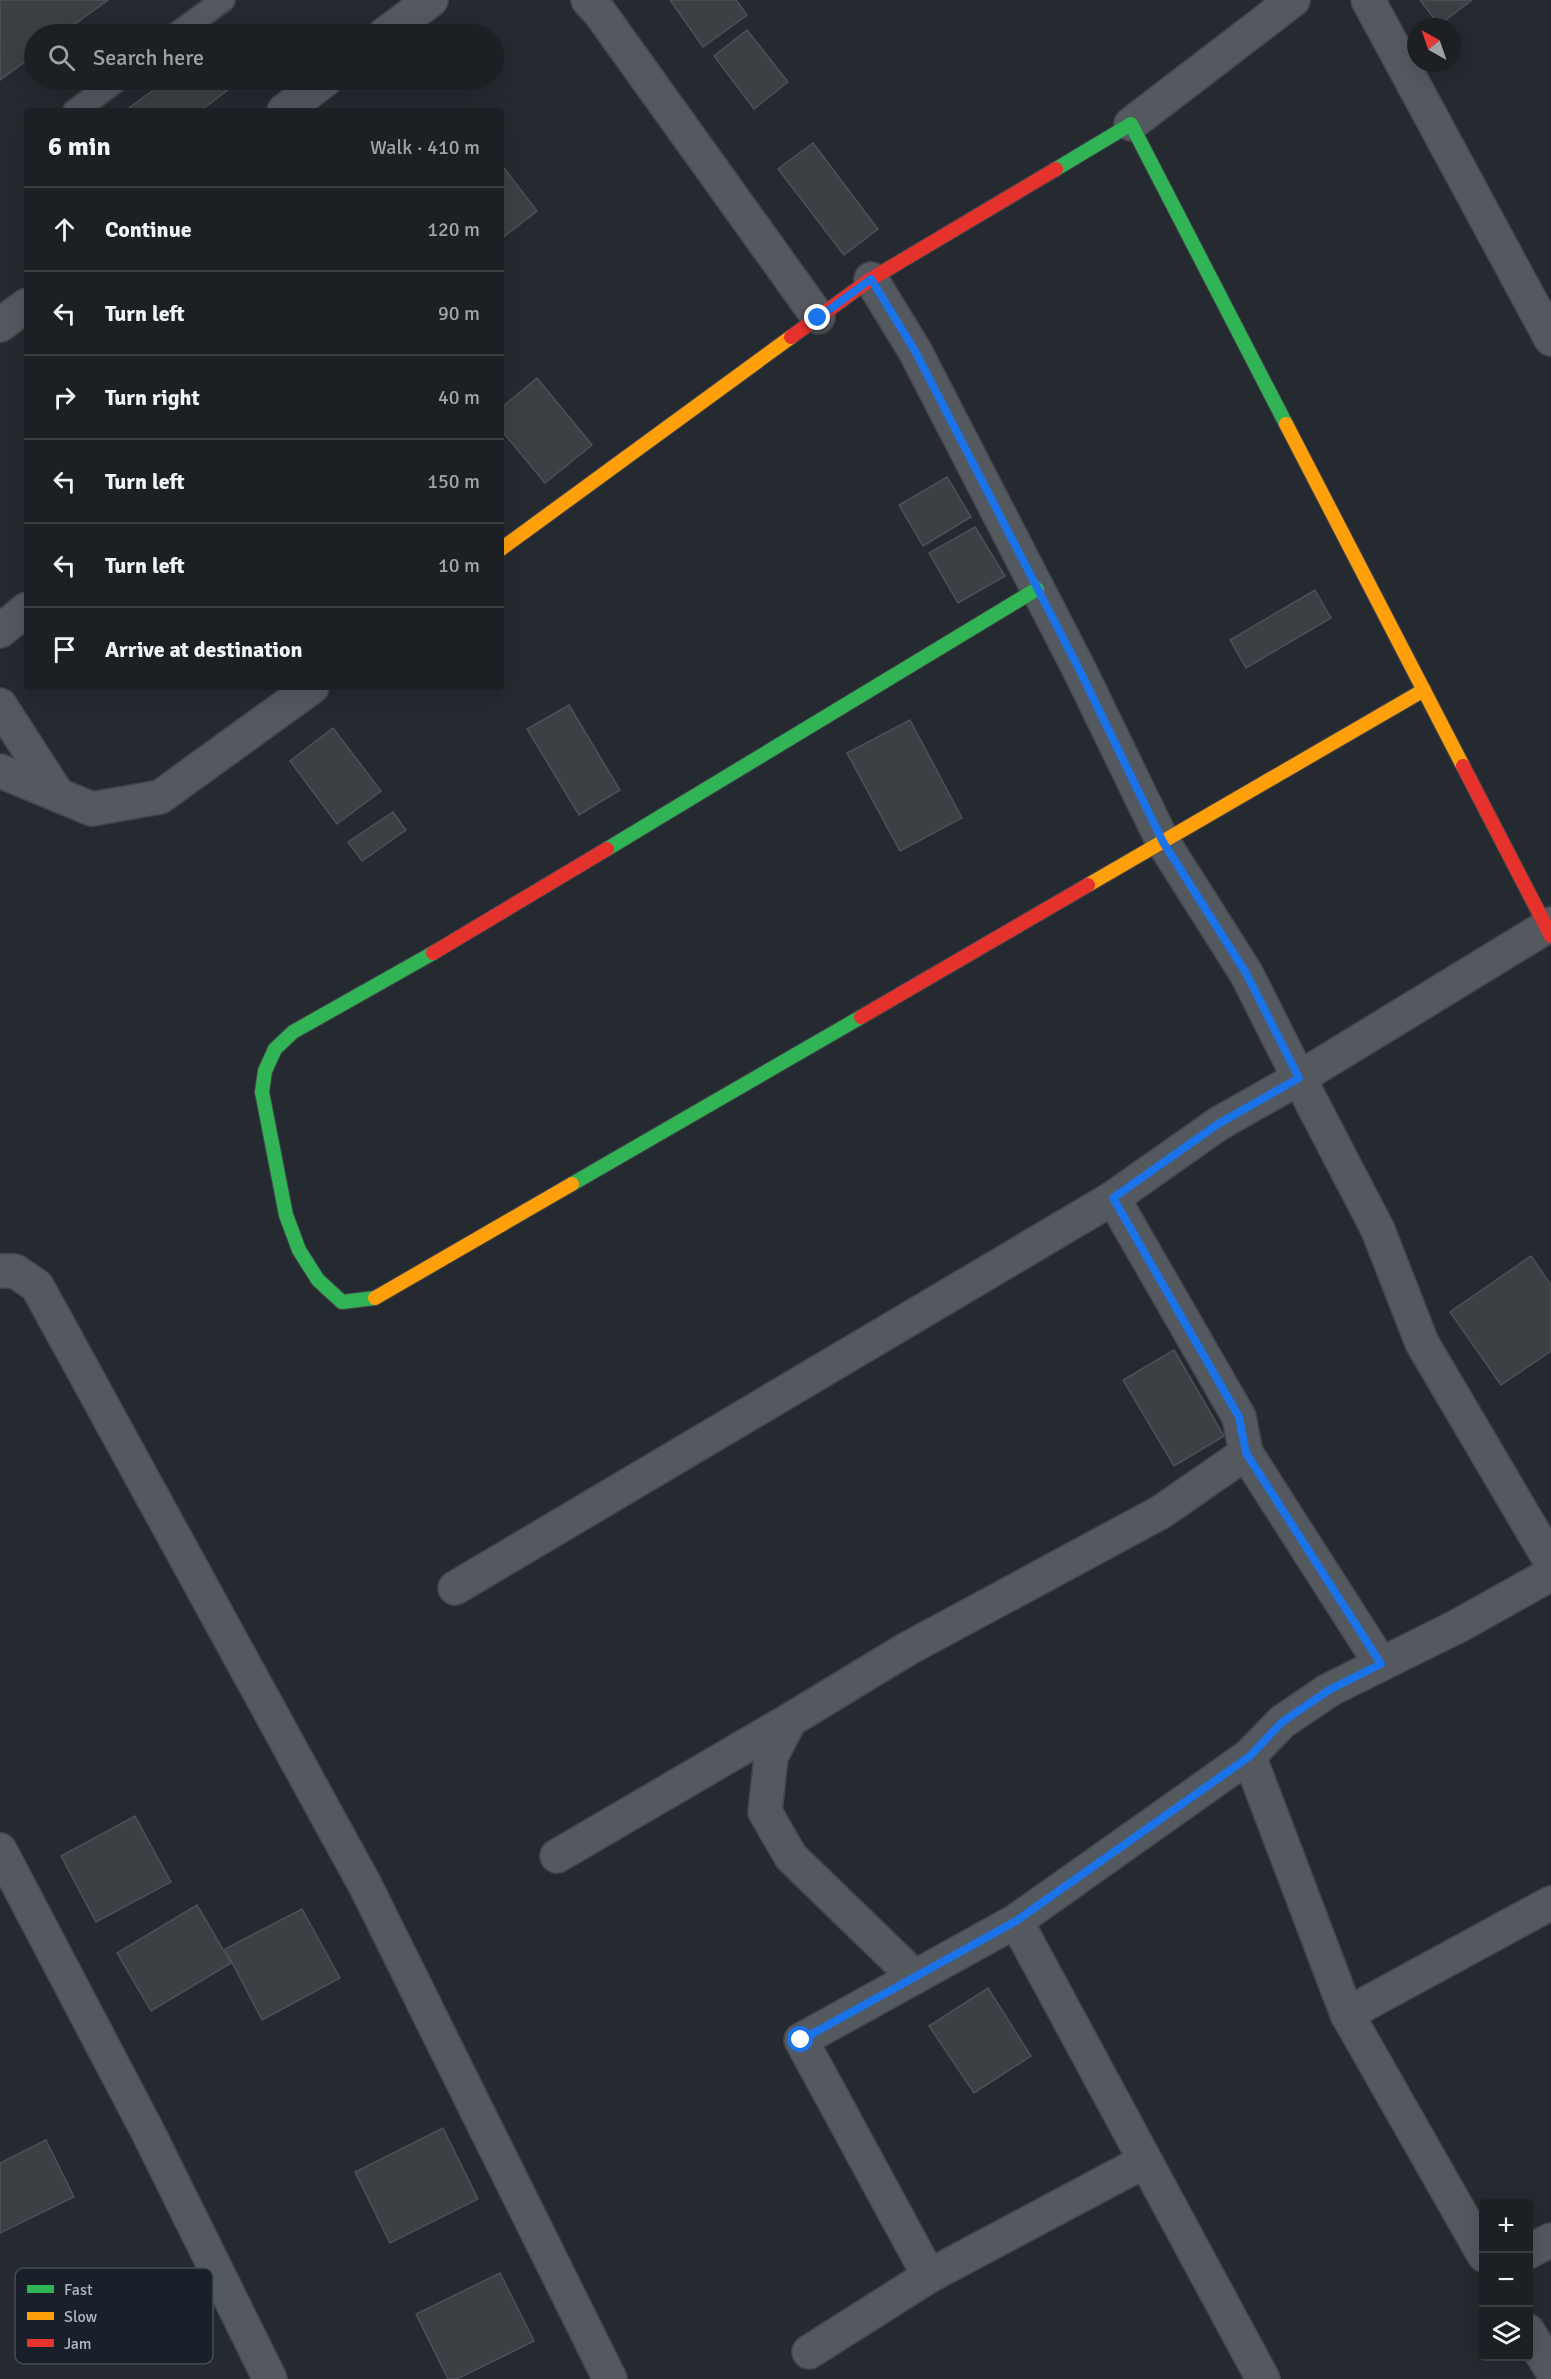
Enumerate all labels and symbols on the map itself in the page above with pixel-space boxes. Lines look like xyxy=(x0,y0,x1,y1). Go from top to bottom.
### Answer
north arrow xyxy=(1407,18,1461,72)
route end xyxy=(804,304,830,330)
route start xyxy=(787,2026,813,2052)
legend xyxy=(15,2268,213,2364)
text: Fast xyxy=(64,2280,93,2300)
text: Slow xyxy=(64,2307,98,2327)
text: Jam xyxy=(64,2334,92,2354)

